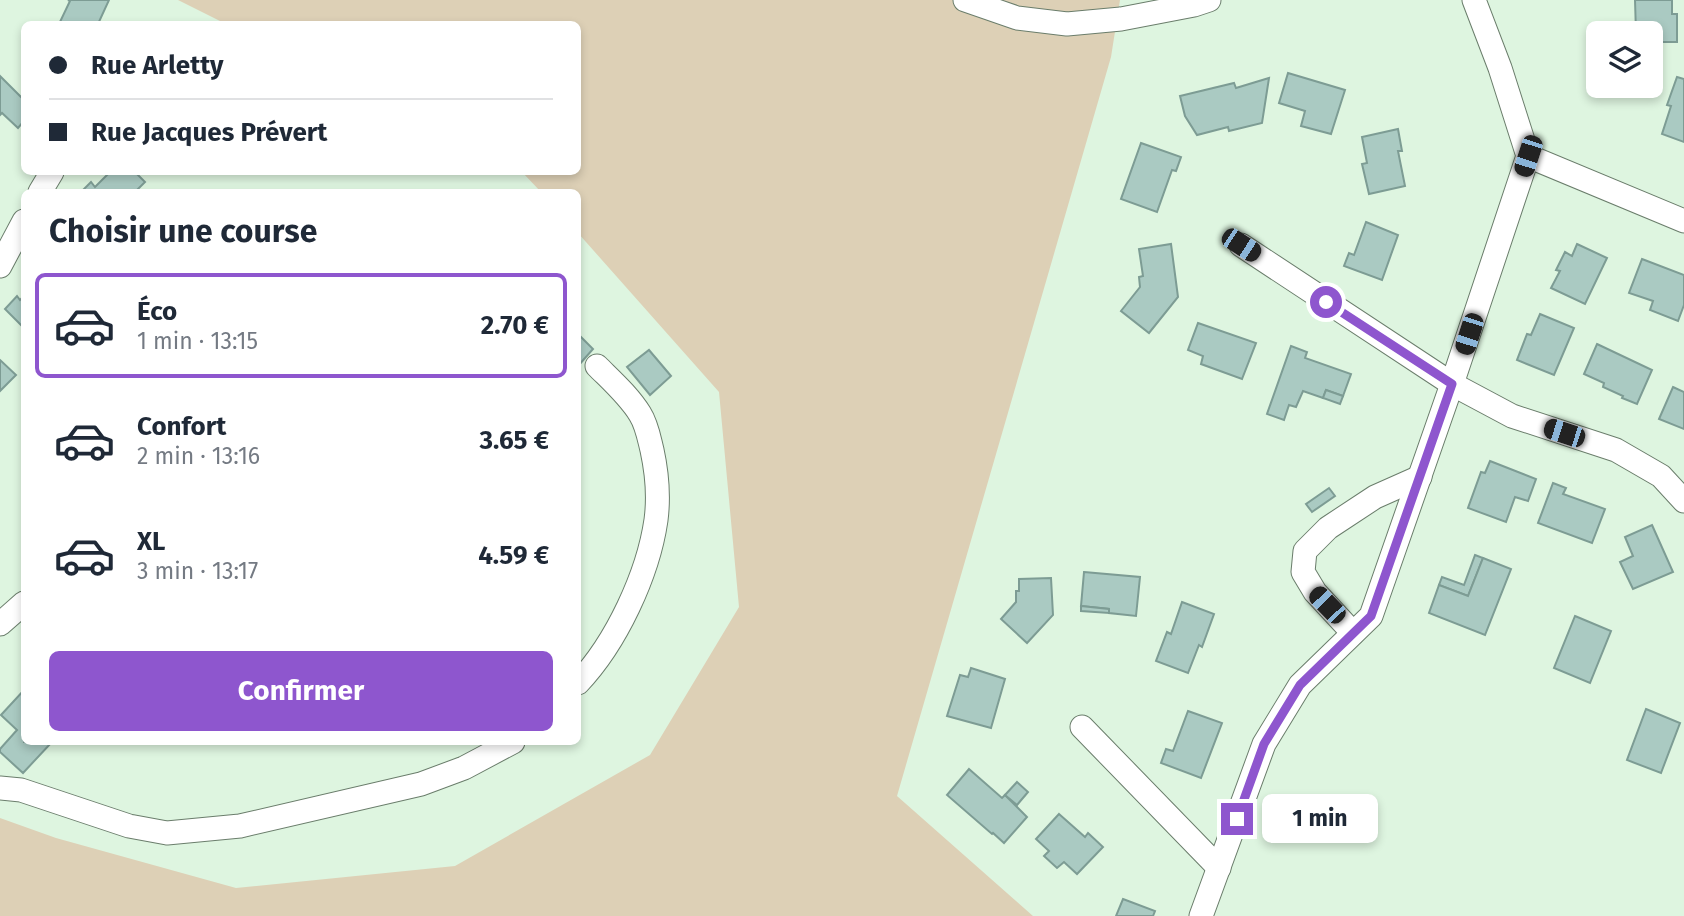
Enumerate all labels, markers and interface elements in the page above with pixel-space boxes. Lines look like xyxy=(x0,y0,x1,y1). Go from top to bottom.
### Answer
map controls xyxy=(1586,21,1663,98)
button: layers xyxy=(1586,21,1663,98)
text: Rue Arletty xyxy=(91,50,224,81)
text: Rue Jacques Prévert xyxy=(91,117,327,148)
car xyxy=(1512,133,1545,179)
text: Choisir une course xyxy=(49,212,317,250)
car xyxy=(1218,225,1265,265)
route start xyxy=(1310,286,1342,318)
icon: car xyxy=(53,294,116,357)
text: Éco xyxy=(137,296,177,327)
text: 2.70 € xyxy=(481,310,549,341)
car xyxy=(1453,311,1486,357)
text: 1 min · 13:15 xyxy=(137,327,258,355)
icon: car xyxy=(53,409,116,472)
text: Confort xyxy=(137,411,226,442)
car xyxy=(1541,417,1588,449)
text: 3.65 € xyxy=(480,425,549,456)
text: 2 min · 13:16 xyxy=(137,442,260,470)
icon: car xyxy=(53,524,116,587)
text: XL xyxy=(137,526,165,557)
text: 4.59 € xyxy=(478,540,549,571)
text: 3 min · 13:17 xyxy=(137,557,258,585)
car xyxy=(1305,583,1350,627)
button: Confirmer xyxy=(49,651,553,731)
callout: 1 min xyxy=(1262,794,1377,844)
route end xyxy=(1221,803,1253,835)
text: 1 min xyxy=(1292,804,1348,832)

